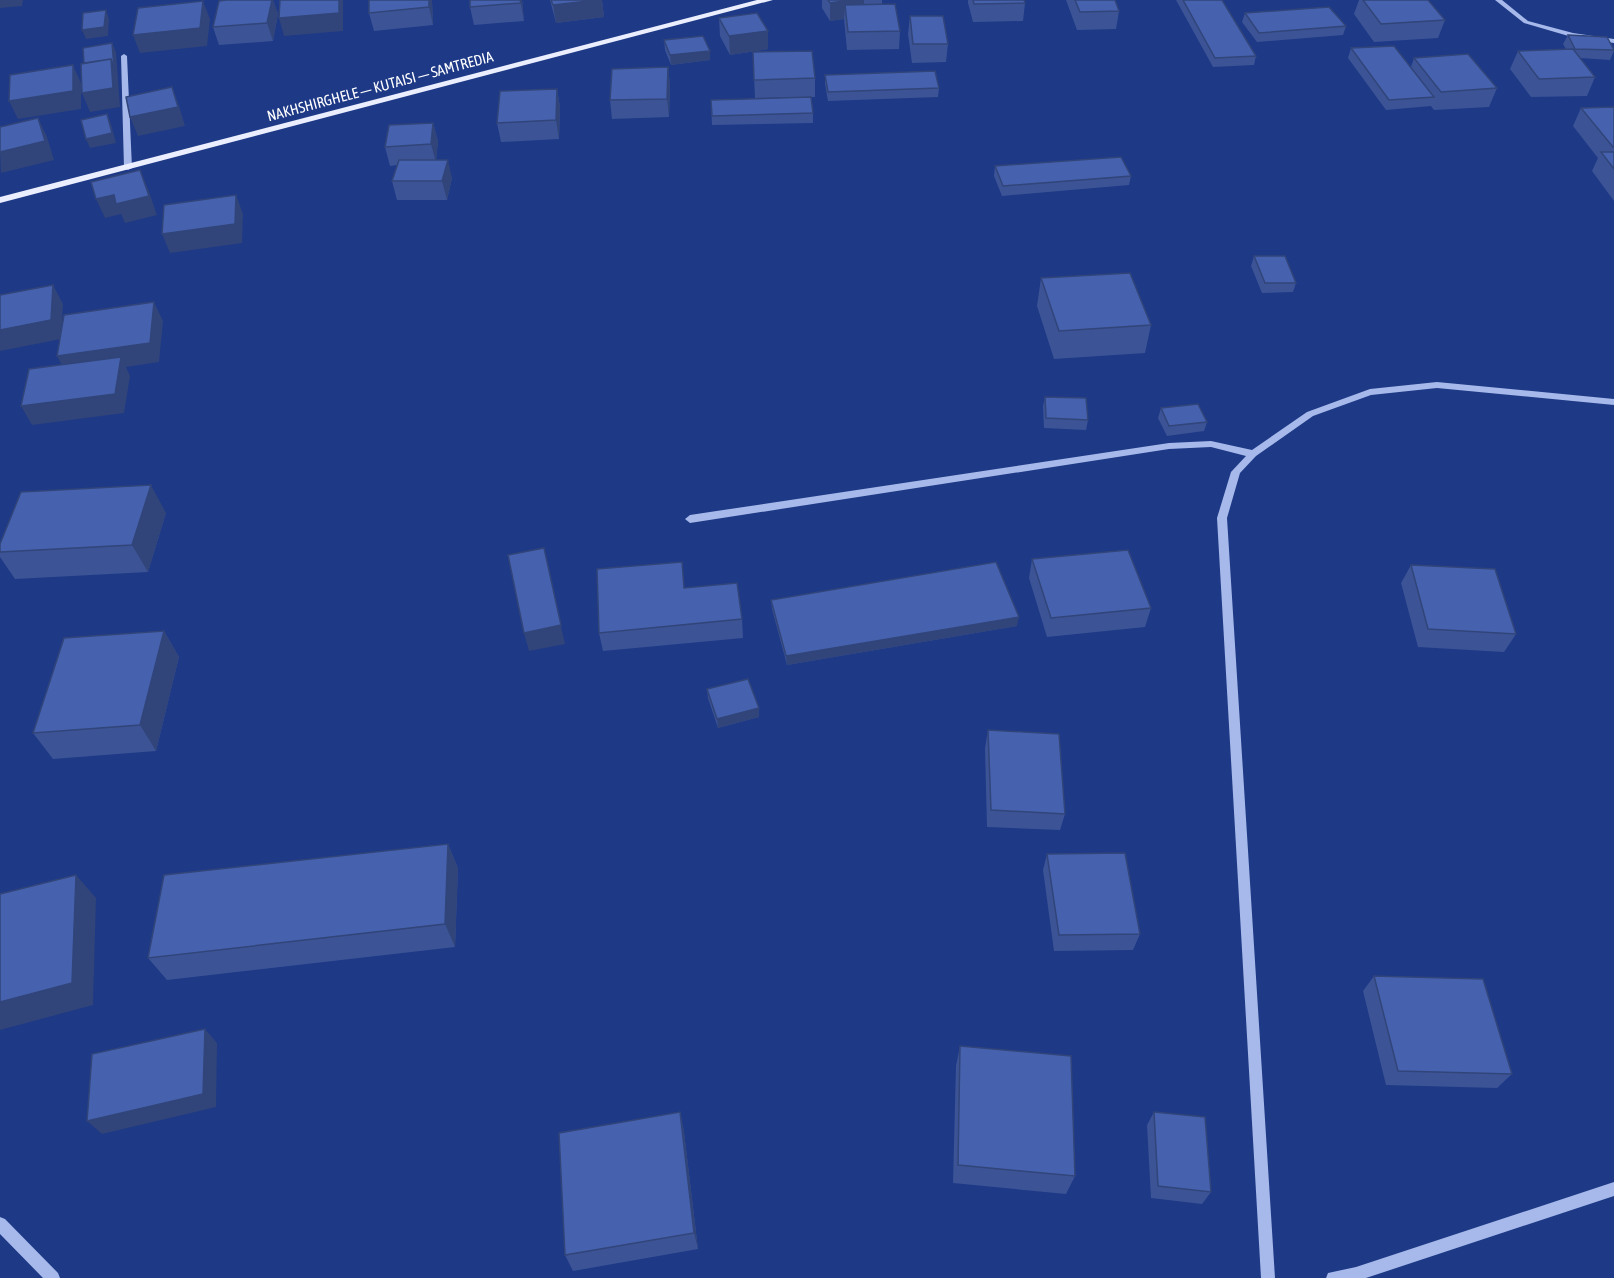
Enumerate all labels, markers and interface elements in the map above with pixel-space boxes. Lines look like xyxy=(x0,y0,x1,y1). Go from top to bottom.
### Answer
street label: NAKHSHIRGHELE — KUTAISI — SAMTREDIA xyxy=(265,47,495,124)

